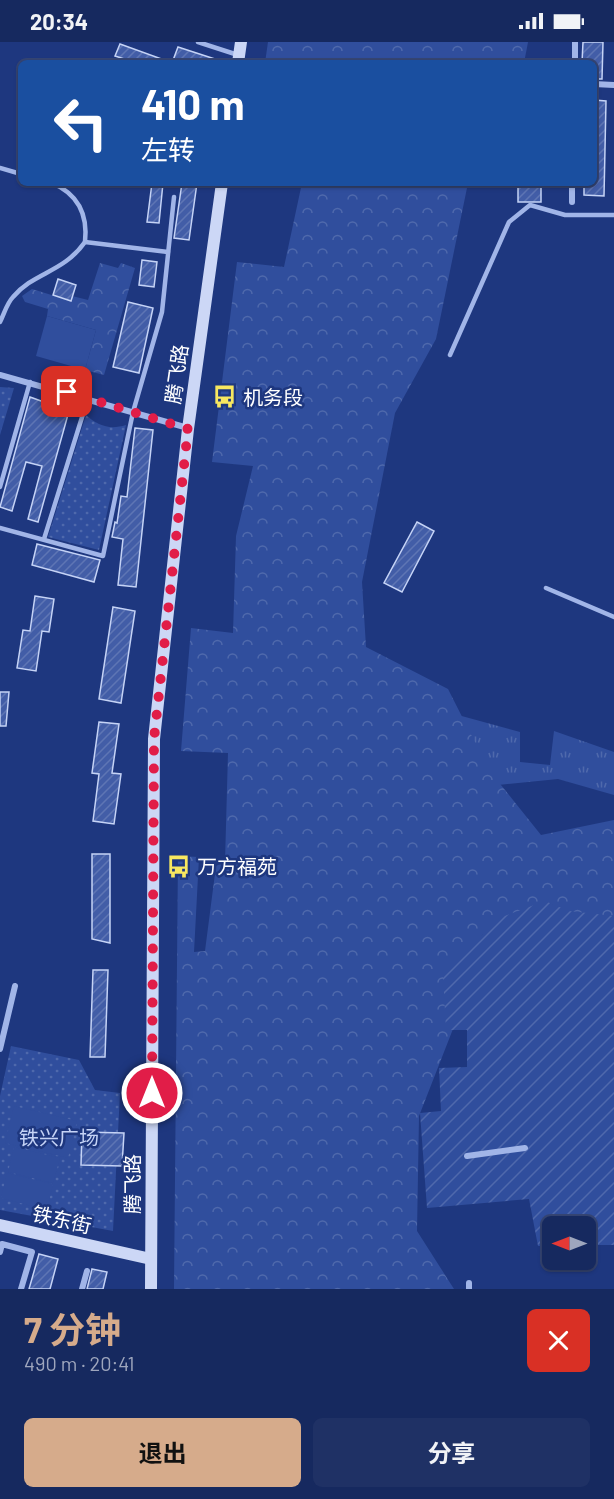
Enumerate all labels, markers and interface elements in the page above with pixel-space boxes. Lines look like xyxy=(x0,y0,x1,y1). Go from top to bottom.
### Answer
text: 20:34 xyxy=(30,8,88,34)
text: 410 m xyxy=(141,78,245,128)
icon: left xyxy=(42,84,120,162)
text: 左转 xyxy=(141,133,195,165)
street label: 腾飞路 xyxy=(160,343,192,405)
pin xyxy=(41,366,92,417)
icon: arrive xyxy=(50,375,83,408)
bus stop icon: 机务段 xyxy=(212,384,238,410)
place label: 机务段 xyxy=(243,385,303,409)
bus stop icon: 万方福苑 xyxy=(166,853,192,879)
place label: 万方福苑 xyxy=(197,854,277,878)
position arrow xyxy=(120,1061,184,1125)
park label: 铁兴广场 xyxy=(19,1125,99,1149)
street label: 腾飞路 xyxy=(120,1154,144,1214)
street label: 铁东街 xyxy=(30,1201,94,1237)
north arrow xyxy=(542,1216,596,1270)
map controls xyxy=(542,1216,596,1270)
text: 7 分钟 xyxy=(24,1307,121,1350)
button: close xyxy=(527,1309,590,1372)
text: 490 m · 20:41 xyxy=(24,1351,134,1375)
button: 退出 xyxy=(24,1418,301,1487)
button: 分享 xyxy=(313,1418,590,1487)

